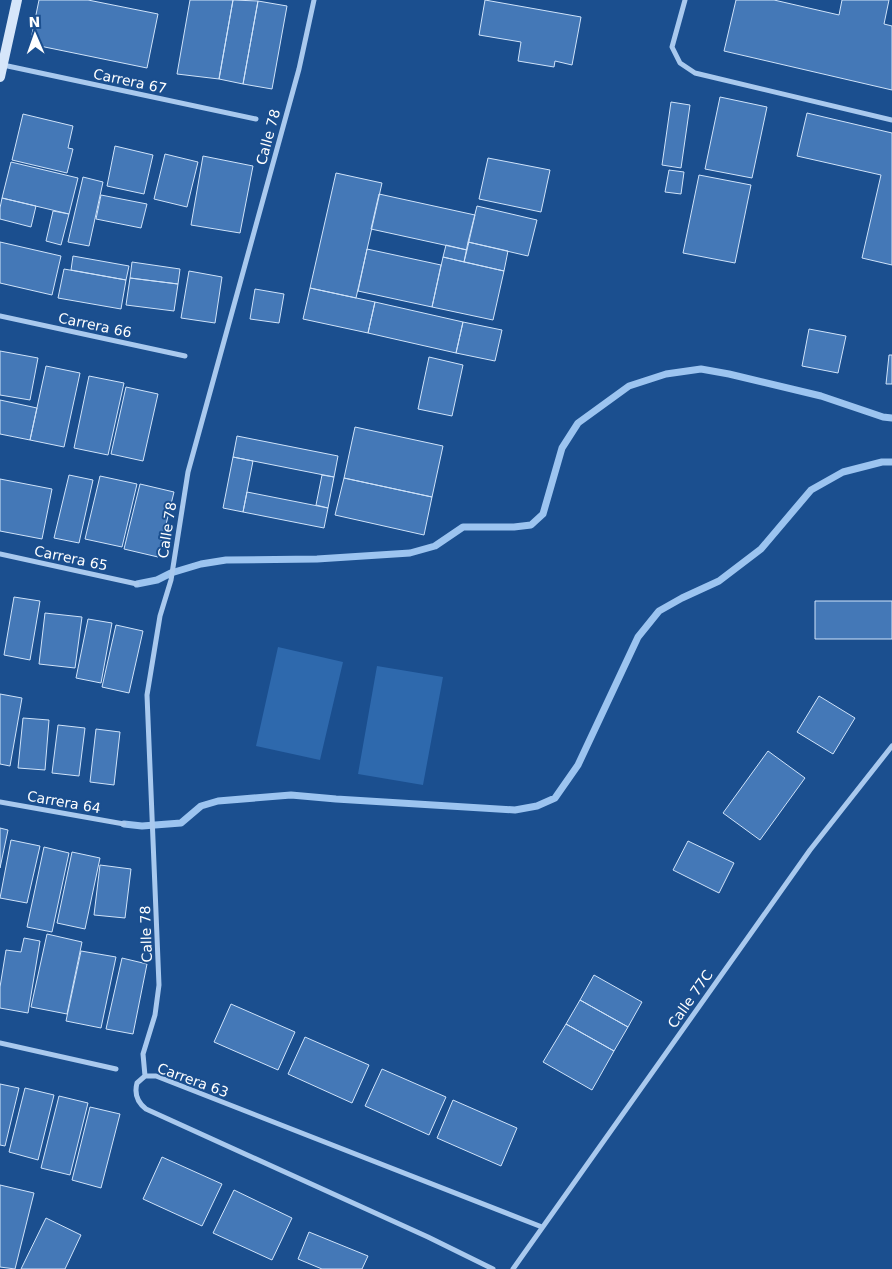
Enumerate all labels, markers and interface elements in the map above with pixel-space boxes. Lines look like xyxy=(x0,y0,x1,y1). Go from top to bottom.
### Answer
north arrow xyxy=(10,10,60,60)
text: N xyxy=(28,14,41,30)
street label: Carrera 67 xyxy=(92,65,168,97)
street label: Calle 78 xyxy=(253,107,283,167)
street label: Carrera 66 xyxy=(57,309,133,341)
street label: Calle 78 xyxy=(155,501,179,559)
street label: Carrera 65 xyxy=(33,542,109,574)
street label: Carrera 64 xyxy=(26,788,102,816)
street label: Calle 78 xyxy=(137,905,155,963)
street label: Calle 77C xyxy=(664,967,716,1031)
street label: Carrera 63 xyxy=(155,1060,231,1100)

